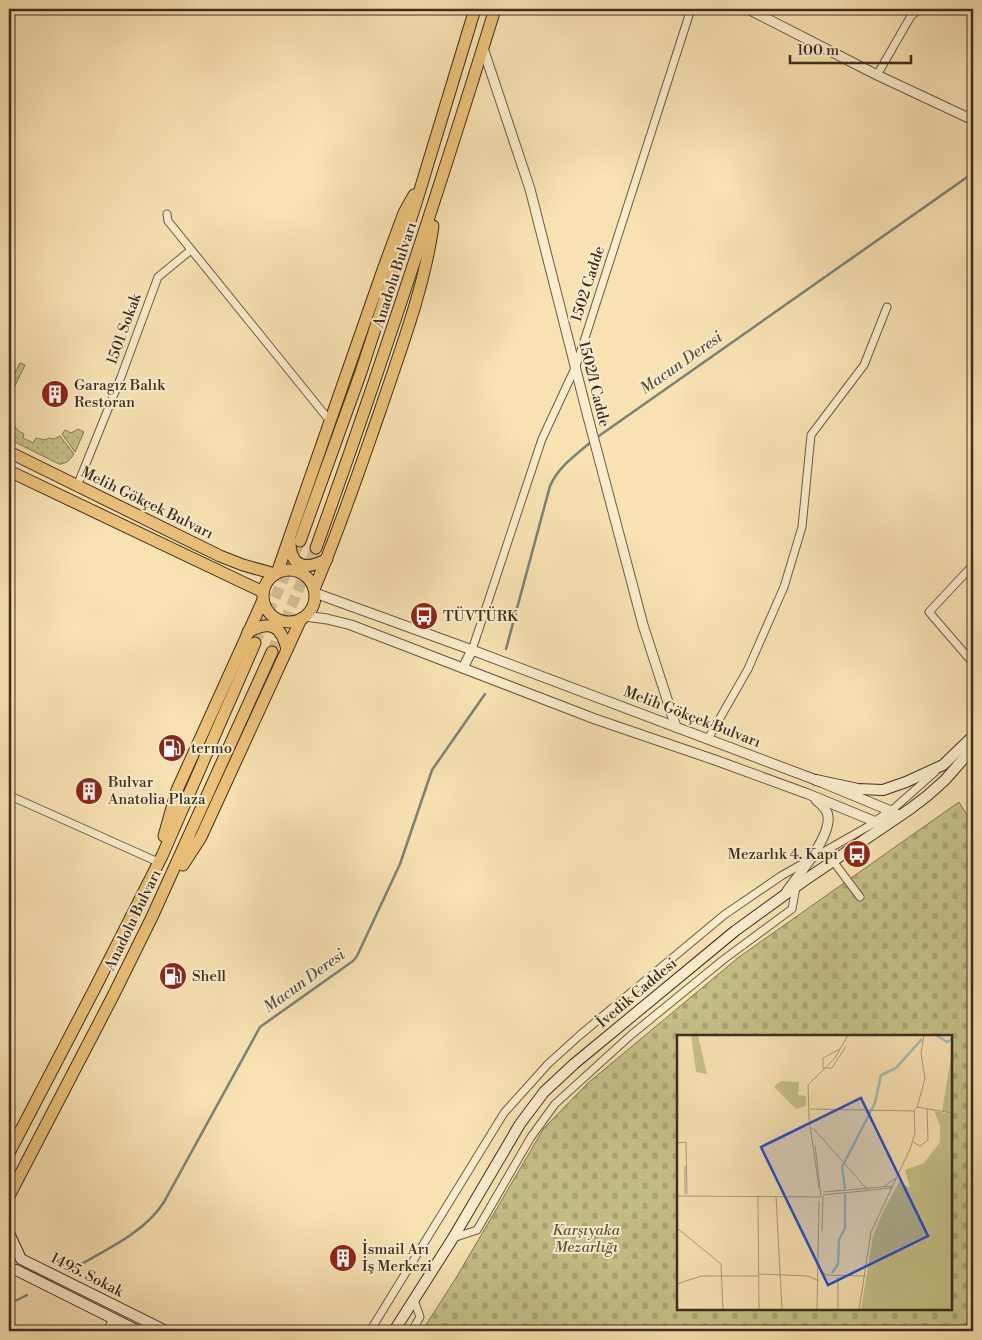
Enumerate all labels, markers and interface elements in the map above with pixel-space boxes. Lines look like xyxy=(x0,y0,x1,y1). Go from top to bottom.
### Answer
scale bar xyxy=(790,32,911,64)
text: 100 m xyxy=(797,41,839,60)
street label: Anadolu Bulvarı xyxy=(369,220,421,331)
street label: 1502 Cadde xyxy=(567,244,609,324)
street label: 1501 Sokak xyxy=(102,290,146,367)
water label: Macun Deresi xyxy=(636,327,726,399)
street label: 1502/1 Cadde xyxy=(574,339,614,429)
place label: Garagız Balık Restoran xyxy=(74,376,166,412)
building icon: Garagız Balık Restoran xyxy=(40,379,70,409)
street label: Melih Gökçek Bulvarı xyxy=(77,463,217,543)
bus stop icon: TÜVTÜRK xyxy=(409,601,439,631)
place label: TÜVTÜRK xyxy=(443,606,519,626)
street label: Melih Gökçek Bulvarı xyxy=(621,682,763,752)
fuel station icon: termo xyxy=(157,733,187,763)
place label: termo xyxy=(191,739,232,758)
place label: Bulvar Anatolia Plaza xyxy=(107,773,206,809)
building icon: Bulvar Anatolia Plaza xyxy=(74,776,104,806)
bus stop icon: Mezarlık 4. Kapı xyxy=(842,839,872,869)
place label: Mezarlık 4. Kapı xyxy=(728,845,838,864)
street label: Anadolu Bulvarı xyxy=(100,866,166,974)
water label: Macun Deresi xyxy=(259,945,349,1017)
street label: İvedik Caddesi xyxy=(592,953,681,1032)
fuel station icon: Shell xyxy=(158,961,188,991)
place label: Shell xyxy=(192,967,227,986)
inset map xyxy=(677,1035,952,1310)
park label: Karşıyaka Mezarlığı xyxy=(552,1221,620,1257)
place label: İsmail Arı İş Merkezi xyxy=(362,1239,432,1276)
building icon: İsmail Arı İş Merkezi xyxy=(328,1243,358,1273)
street label: 1495. Sokak xyxy=(47,1249,128,1302)

